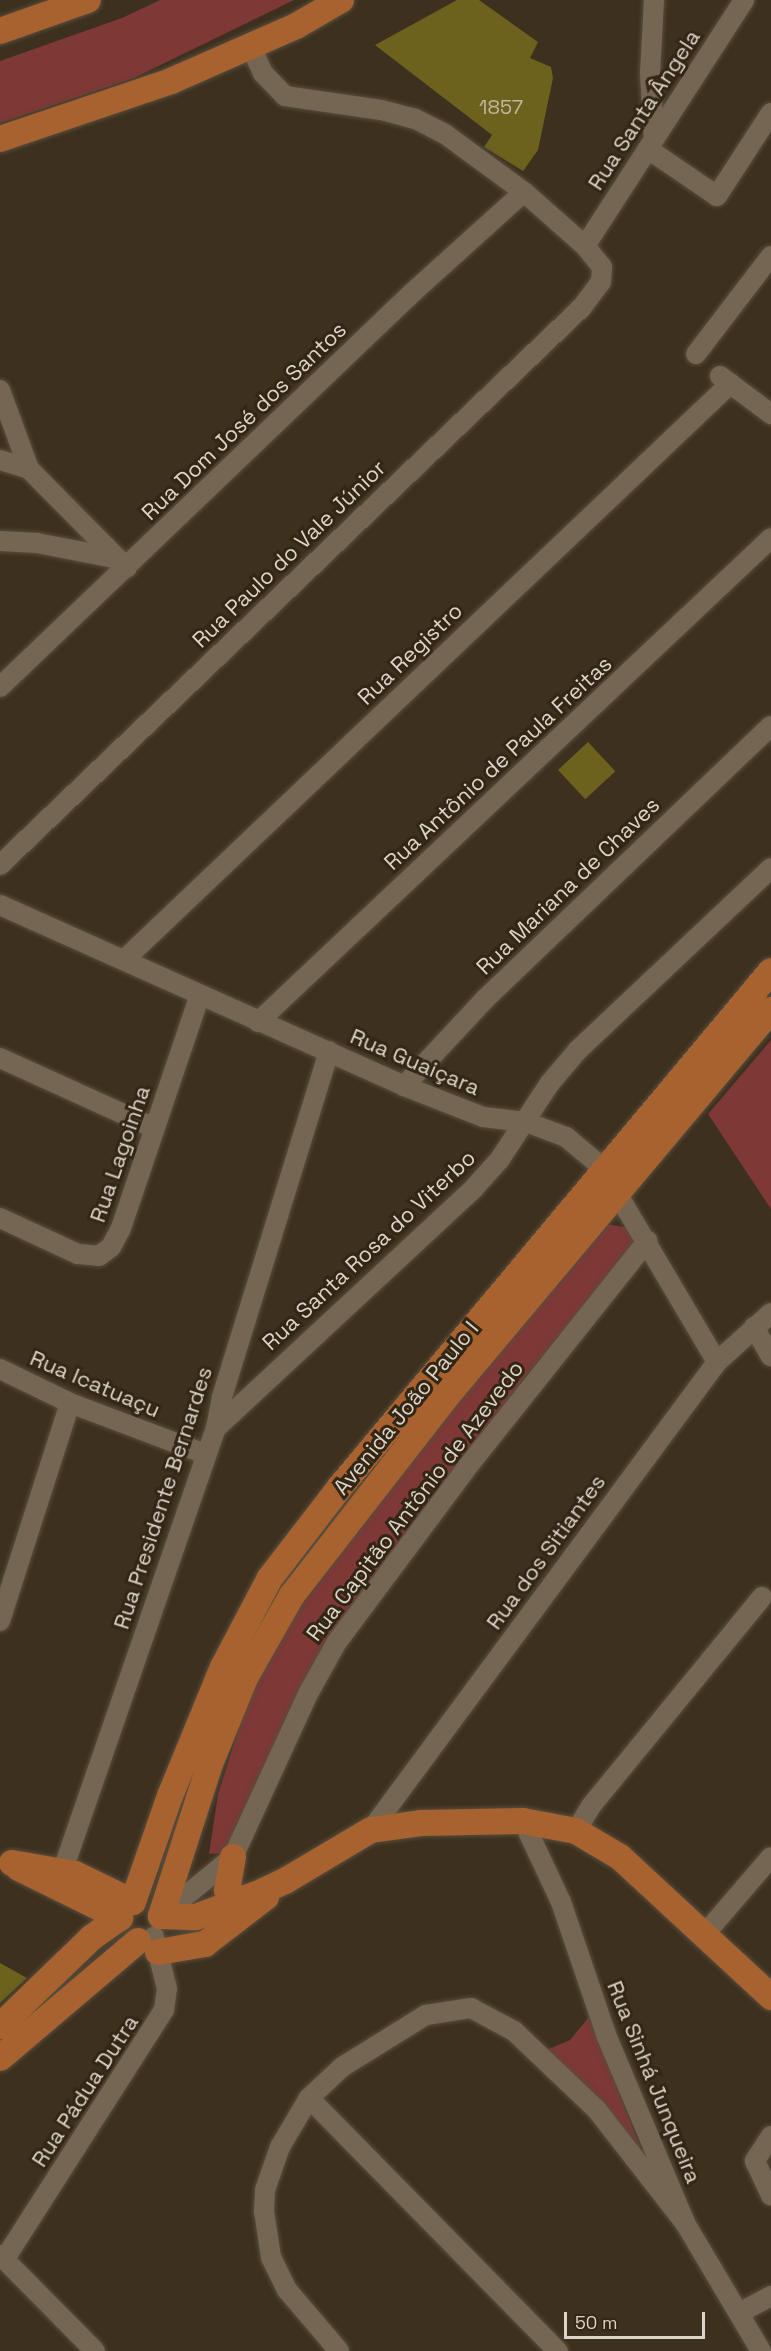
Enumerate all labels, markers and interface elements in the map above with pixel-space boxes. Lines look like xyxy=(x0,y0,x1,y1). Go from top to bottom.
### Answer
street label: Rua Santa Ângela xyxy=(582,25,706,195)
house number: 1857 xyxy=(479,95,523,119)
street label: Rua Dom José dos Santos xyxy=(136,316,352,526)
street label: Rua Paulo do Vale Júnior xyxy=(187,455,391,653)
street label: Rua Registro xyxy=(352,598,468,710)
street label: Rua Antônio de Paula Freitas xyxy=(379,650,617,876)
street label: Rua Mariana de Chaves xyxy=(471,792,665,980)
street label: Rua Guaiçara xyxy=(346,1023,484,1101)
street label: Rua Lagoinha xyxy=(84,1082,156,1226)
street label: Rua Santa Rosa do Viterbo xyxy=(257,1144,481,1356)
street label: Avenida João Paulo I xyxy=(328,1316,484,1500)
street label: Rua Icatuaçu xyxy=(26,1345,164,1423)
street label: Rua Capitão Antônio de Azevedo xyxy=(301,1355,529,1647)
street label: Rua Presidente Bernardes xyxy=(108,1364,218,1632)
street label: Rua dos Sitiantes xyxy=(481,1469,611,1635)
street label: Rua Sinhá Junqueira xyxy=(601,1977,707,2187)
street label: Rua Pádua Dutra xyxy=(26,2010,144,2172)
scale bar xyxy=(567,2300,708,2338)
text: 50 m xyxy=(575,2311,617,2334)

